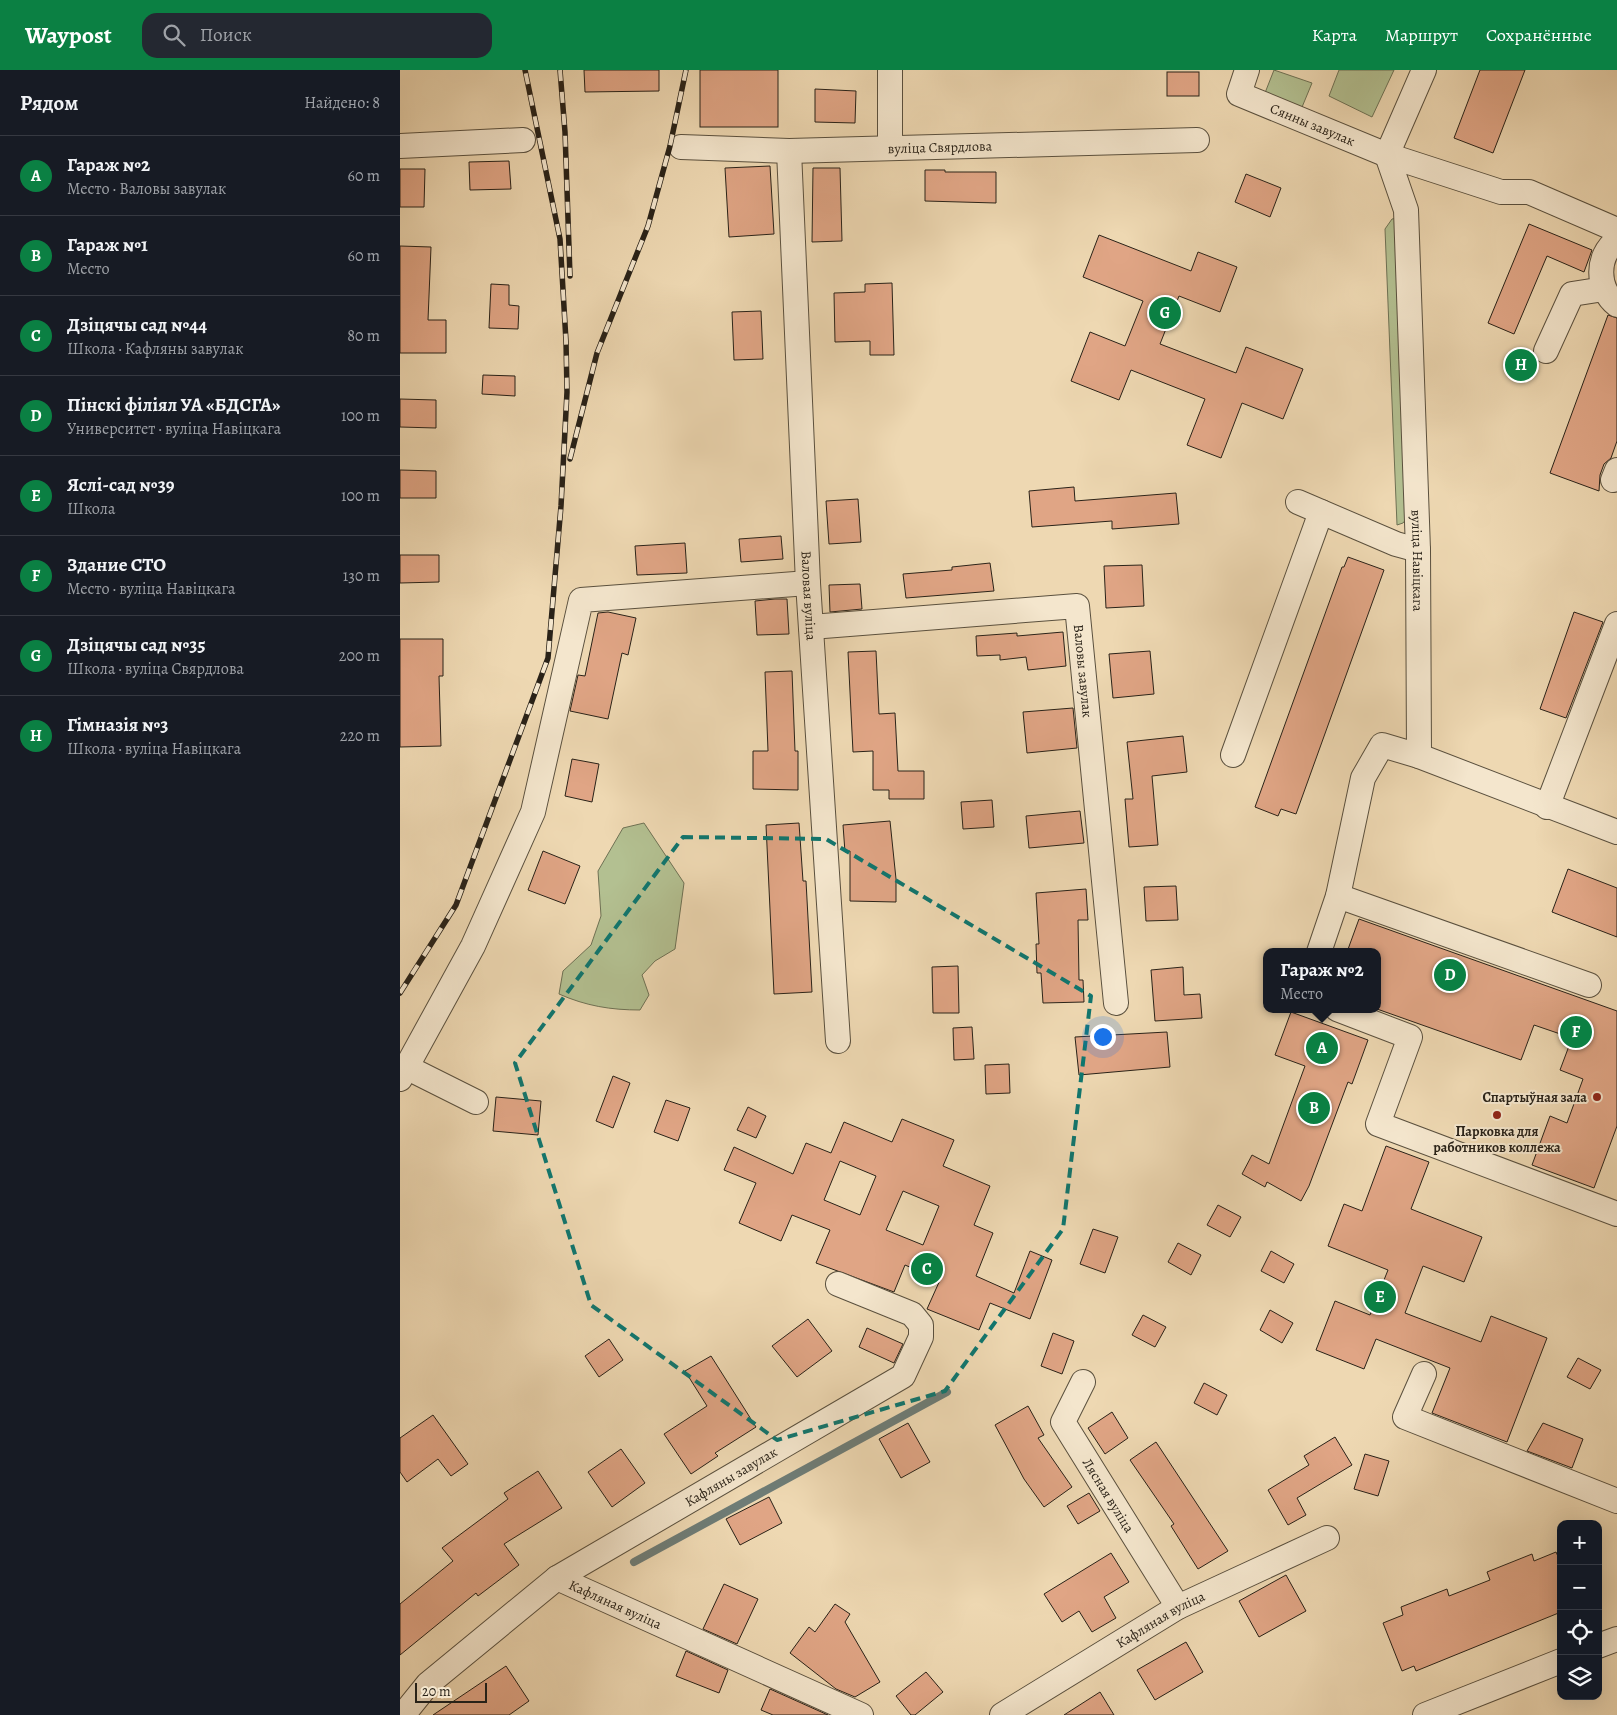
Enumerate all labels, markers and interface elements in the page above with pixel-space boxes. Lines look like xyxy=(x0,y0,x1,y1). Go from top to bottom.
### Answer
search box xyxy=(142,13,492,58)
text: Waypost xyxy=(25,19,112,51)
icon: search xyxy=(160,21,188,49)
text: Поиск xyxy=(200,22,252,48)
text: Карта xyxy=(1312,23,1357,47)
text: Маршрут xyxy=(1385,23,1458,47)
text: Сохранённые xyxy=(1486,23,1592,47)
text: Рядом xyxy=(20,89,78,117)
text: Найдено: 8 xyxy=(304,92,380,114)
street label: Сянны завулак xyxy=(1267,98,1358,150)
street label: вуліца Свярдлова xyxy=(887,136,993,158)
text: Гараж №2 xyxy=(67,152,150,178)
text: A xyxy=(31,165,41,187)
text: 60 m xyxy=(348,165,380,187)
text: Место · Валовы завулак xyxy=(67,178,226,200)
text: Гараж №1 xyxy=(67,232,148,258)
text: B xyxy=(31,245,41,267)
text: 60 m xyxy=(348,245,380,267)
text: Место xyxy=(67,258,110,280)
pin: G xyxy=(1149,294,1181,332)
text: Дзіцячы сад №44 xyxy=(67,312,207,338)
text: C xyxy=(31,325,41,347)
text: 80 m xyxy=(347,325,380,347)
text: Школа · Кафляны завулак xyxy=(67,338,244,360)
pin: H xyxy=(1505,346,1537,384)
text: Пінскі філіял УА «БДСГА» xyxy=(67,392,280,418)
text: D xyxy=(30,405,42,427)
text: 100 m xyxy=(341,405,380,427)
text: Университет · вуліца Навіцкага xyxy=(67,418,281,440)
text: Яслі-сад №39 xyxy=(67,472,175,498)
text: E xyxy=(31,485,41,507)
text: 100 m xyxy=(341,485,380,507)
text: Школа xyxy=(67,498,115,520)
street label: вуліца Навіцкага xyxy=(1407,509,1428,612)
street label: Валовая вуліца xyxy=(797,550,821,641)
text: Здание СТО xyxy=(67,552,166,578)
text: F xyxy=(32,565,40,587)
text: 130 m xyxy=(343,565,380,587)
text: Место · вуліца Навіцкага xyxy=(67,578,235,600)
street label: Валовы завулак xyxy=(1069,623,1097,719)
text: Дзіцячы сад №35 xyxy=(67,632,206,658)
text: G xyxy=(31,645,41,667)
text: 200 m xyxy=(339,645,380,667)
text: Школа · вуліца Свярдлова xyxy=(67,658,244,680)
text: Гімназія №3 xyxy=(67,712,168,738)
text: H xyxy=(30,725,42,747)
text: 220 m xyxy=(340,725,380,747)
text: Школа · вуліца Навіцкага xyxy=(67,738,241,760)
popup xyxy=(1263,948,1381,1013)
pin: D xyxy=(1434,956,1466,994)
text: Гараж №2 xyxy=(1280,957,1364,983)
text: Место xyxy=(1280,983,1323,1005)
pin: F xyxy=(1560,1013,1592,1051)
your location xyxy=(1090,1024,1116,1050)
pin: A xyxy=(1306,1029,1338,1067)
place label: Спартыўная зала xyxy=(1482,1088,1587,1107)
pin: B xyxy=(1298,1089,1330,1127)
marker: Спартыўная зала xyxy=(1591,1091,1603,1103)
marker: Парковка для работников коллежа xyxy=(1491,1109,1503,1121)
place label: Парковка для работников коллежа xyxy=(1433,1122,1561,1157)
pin: C xyxy=(911,1250,943,1288)
pin: E xyxy=(1364,1278,1396,1316)
street label: Кафляны завулак xyxy=(681,1442,780,1511)
street label: Лясная вуліца xyxy=(1078,1454,1139,1537)
map controls xyxy=(1557,1520,1602,1700)
button: + xyxy=(1557,1520,1602,1565)
button: − xyxy=(1557,1565,1602,1610)
street label: Кафляная вуліца xyxy=(566,1575,665,1634)
street label: Кафляная вуліца xyxy=(1112,1586,1208,1652)
button: locate xyxy=(1557,1610,1602,1655)
button: layers xyxy=(1557,1655,1602,1700)
scale bar xyxy=(415,1680,488,1703)
text: 20 m xyxy=(422,1682,451,1701)

